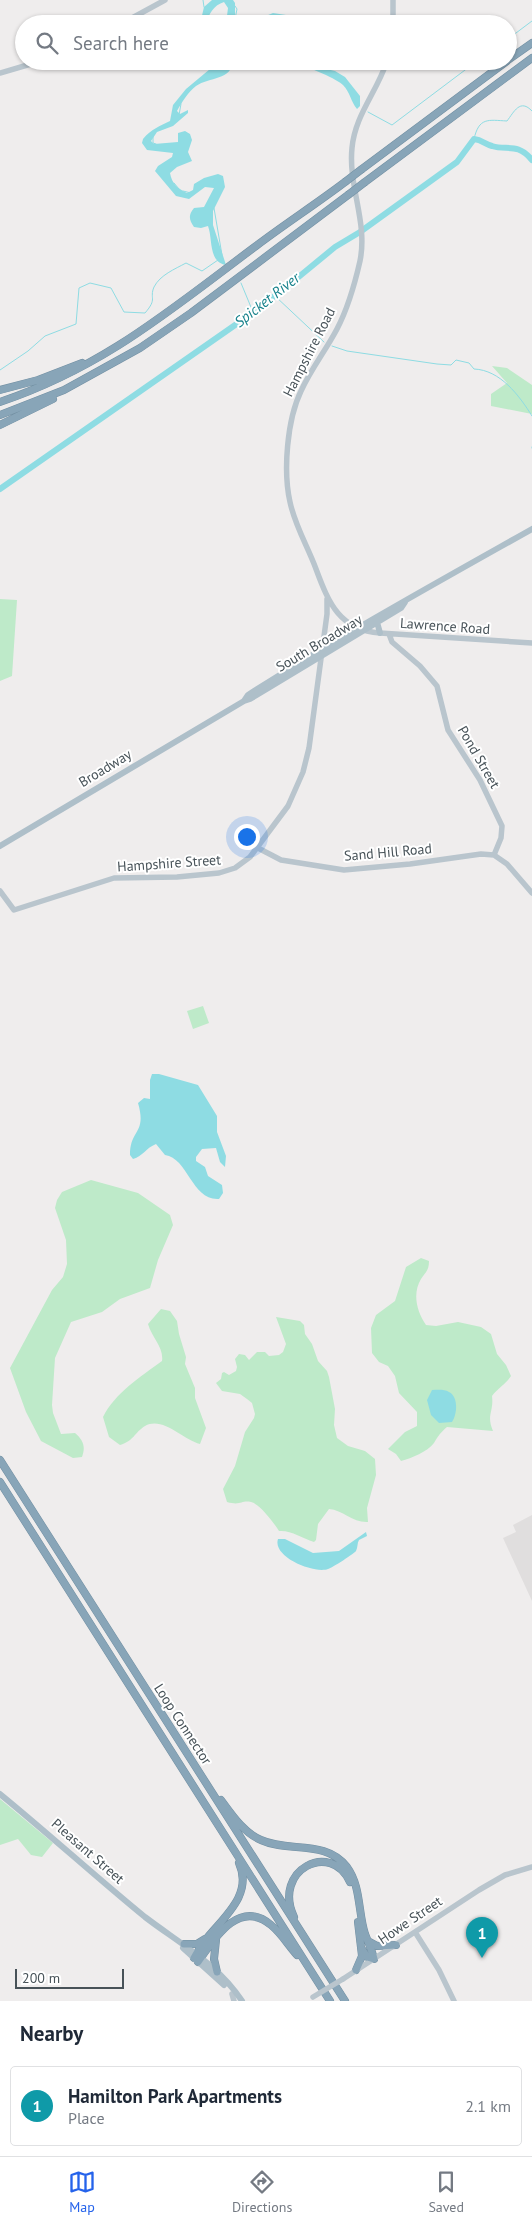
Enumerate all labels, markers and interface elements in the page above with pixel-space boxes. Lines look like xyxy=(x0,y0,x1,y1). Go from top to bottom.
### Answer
search box xyxy=(15,15,517,70)
icon: search xyxy=(33,29,61,57)
text: Search here xyxy=(73,31,169,55)
water label: Spicket River xyxy=(230,267,304,331)
street label: Hampshire Road xyxy=(279,304,339,400)
street label: South Broadway xyxy=(273,610,366,676)
street label: Lawrence Road xyxy=(399,614,491,638)
street label: Pond Street xyxy=(454,722,504,792)
street label: Broadway xyxy=(75,745,135,791)
your location xyxy=(234,824,260,850)
street label: Sand Hill Road xyxy=(343,839,433,865)
street label: Hampshire Street xyxy=(117,850,222,876)
street label: Loop Connector xyxy=(150,1680,216,1768)
street label: Pleasant Street xyxy=(48,1814,128,1888)
street label: Howe Street xyxy=(375,1892,446,1948)
pin: 1 xyxy=(466,1917,498,1958)
scale bar xyxy=(15,1966,124,1989)
text: 200 m xyxy=(22,1969,60,1987)
text: Nearby xyxy=(20,2020,83,2047)
text: Hamilton Park Apartments xyxy=(68,2084,282,2108)
text: 1 xyxy=(32,2096,42,2116)
text: 2.1 km xyxy=(465,2096,511,2116)
text: Place xyxy=(68,2108,105,2128)
tab: Map xyxy=(68,2168,96,2216)
tab: Directions xyxy=(232,2168,292,2216)
tab: Saved xyxy=(428,2168,464,2216)

